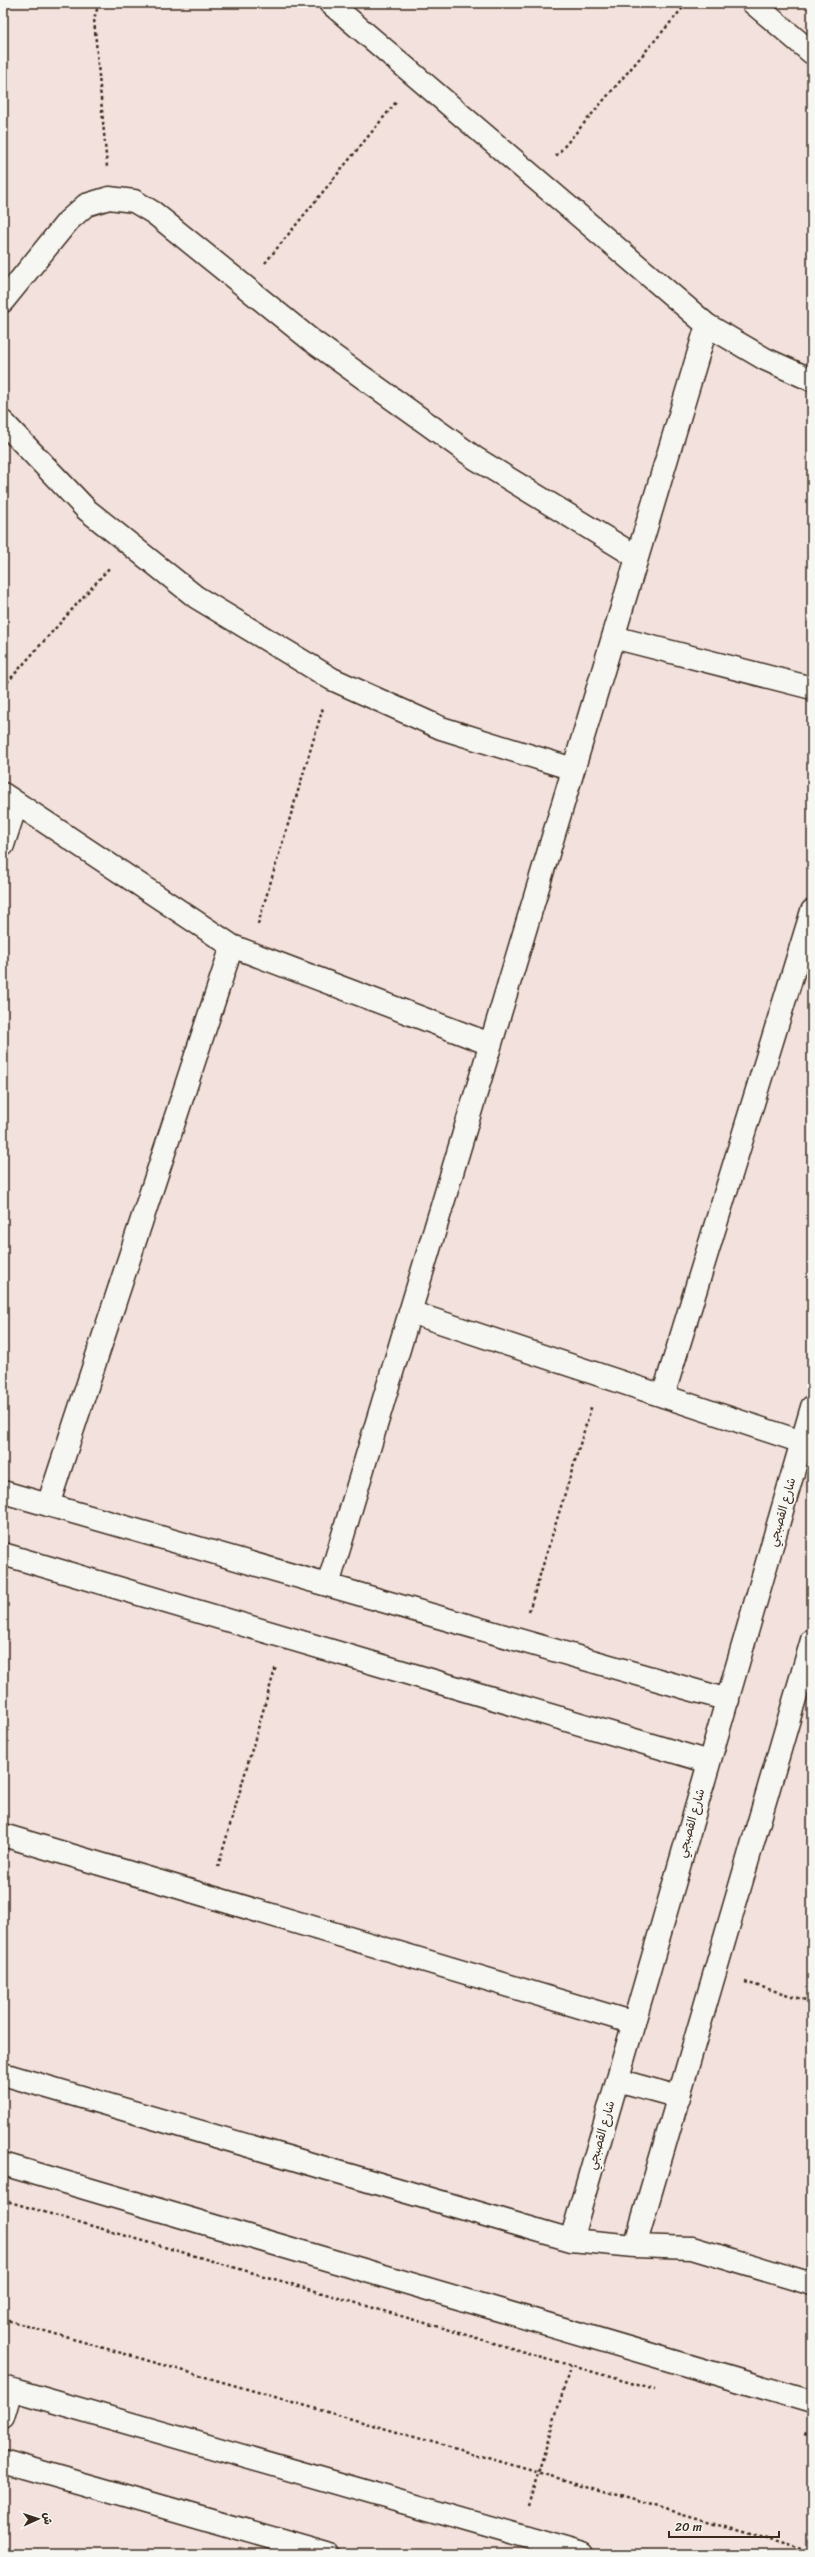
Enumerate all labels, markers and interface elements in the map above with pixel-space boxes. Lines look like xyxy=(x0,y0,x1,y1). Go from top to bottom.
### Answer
street label: شارع القصبجي xyxy=(762,1475,802,1549)
street label: شارع القصبجي xyxy=(671,1786,711,1860)
street label: شارع القصبجي xyxy=(581,2098,621,2172)
north arrow xyxy=(18,2499,58,2539)
text: ش xyxy=(38,2512,57,2525)
scale bar xyxy=(669,2513,779,2539)
text: 20 m xyxy=(675,2516,702,2538)

